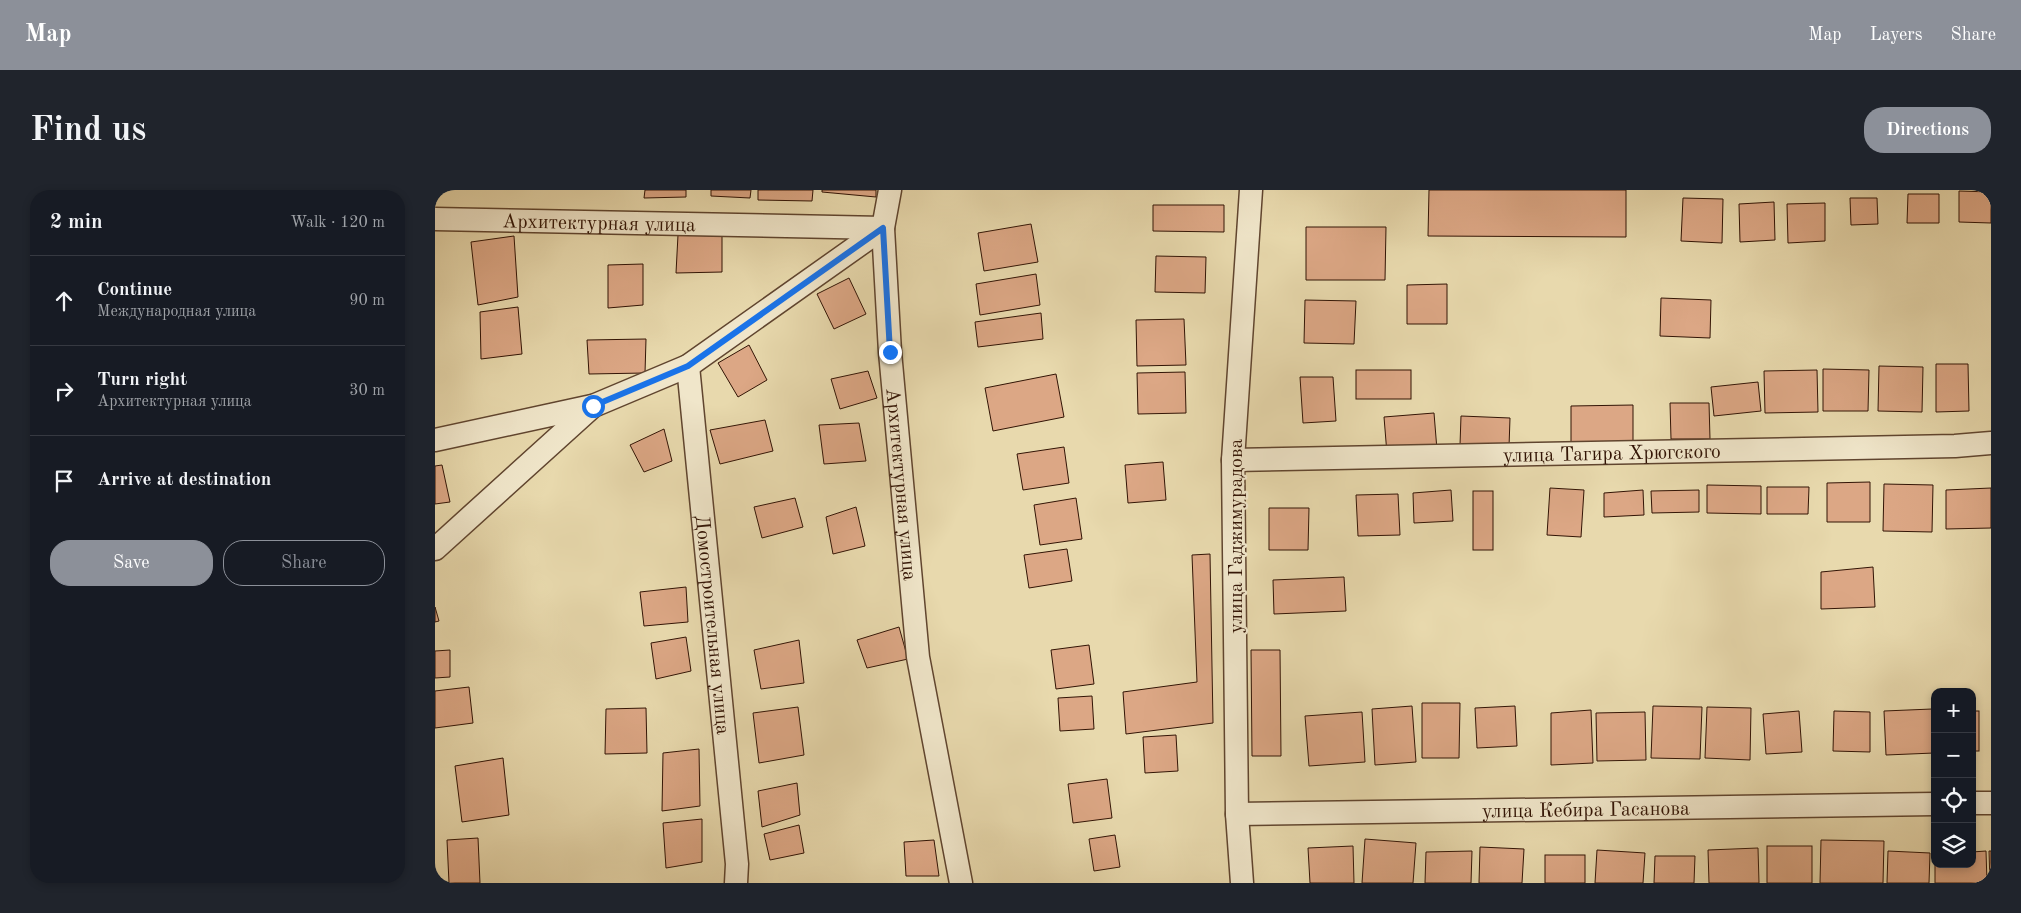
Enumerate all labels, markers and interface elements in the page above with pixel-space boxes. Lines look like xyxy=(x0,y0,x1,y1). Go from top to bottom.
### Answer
text: Map xyxy=(25,23,72,47)
text: Map xyxy=(1808,26,1842,44)
text: Layers xyxy=(1870,26,1922,44)
text: Share xyxy=(1950,26,1996,44)
button: Directions xyxy=(1864,107,1991,153)
text: Find us xyxy=(30,113,146,148)
text: 2 min xyxy=(50,212,103,233)
street label: Архитектурная улица xyxy=(502,212,696,236)
text: Walk · 120 m xyxy=(290,215,385,231)
text: Continue xyxy=(97,281,172,300)
icon: ahead xyxy=(50,287,78,315)
text: 90 m xyxy=(349,293,385,309)
text: Международная улица xyxy=(97,304,256,320)
route end xyxy=(879,341,902,364)
text: Turn right xyxy=(97,371,187,390)
icon: right xyxy=(50,377,78,405)
text: 30 m xyxy=(349,383,385,399)
street label: Архитектурная улица xyxy=(881,387,919,582)
text: Архитектурная улица xyxy=(97,394,252,410)
route start xyxy=(582,395,605,418)
street label: улица Гаджимурадова xyxy=(1227,438,1247,634)
street label: улица Тагира Хрюгского xyxy=(1503,443,1721,467)
icon: arrive xyxy=(50,467,78,495)
text: Arrive at destination xyxy=(97,471,271,490)
street label: Домостроительная улица xyxy=(691,514,732,736)
button: Save xyxy=(50,540,213,586)
button: Share xyxy=(223,540,385,586)
map controls xyxy=(1931,688,1976,868)
button: + xyxy=(1931,688,1976,733)
button: − xyxy=(1931,733,1976,778)
button: locate xyxy=(1931,778,1976,823)
street label: улица Кебира Гасанова xyxy=(1482,800,1690,822)
button: layers xyxy=(1931,823,1976,868)

